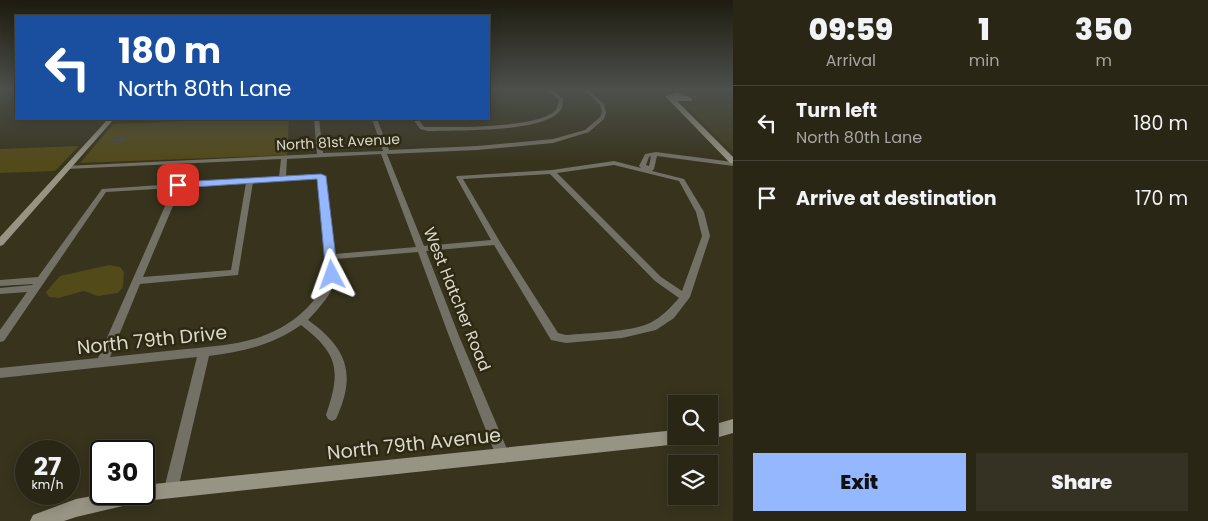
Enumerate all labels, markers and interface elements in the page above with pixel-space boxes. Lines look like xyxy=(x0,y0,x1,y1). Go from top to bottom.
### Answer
text: 09:59 xyxy=(808,8,893,51)
text: 1 xyxy=(978,8,990,51)
text: 350 xyxy=(1075,8,1133,51)
text: 180 m xyxy=(118,26,221,75)
icon: left xyxy=(35,35,100,100)
text: Arrival xyxy=(826,49,876,72)
text: min xyxy=(969,49,999,72)
text: m xyxy=(1095,49,1112,72)
text: North 80th Lane xyxy=(118,73,291,104)
text: Turn left xyxy=(796,97,877,124)
icon: left xyxy=(753,109,781,137)
text: 180 m xyxy=(1133,110,1188,137)
text: North 80th Lane xyxy=(796,126,922,149)
street label: North 81st Avenue xyxy=(276,129,401,155)
pin xyxy=(157,164,199,206)
icon: arrive xyxy=(164,171,192,199)
icon: arrive xyxy=(753,184,781,212)
text: Arrive at destination xyxy=(796,185,997,212)
text: 170 m xyxy=(1135,185,1188,212)
street label: West Hatcher Road xyxy=(418,224,496,374)
position arrow xyxy=(305,248,357,300)
street label: North 79th Drive xyxy=(76,319,228,361)
map controls xyxy=(668,395,718,505)
button: search xyxy=(668,395,718,445)
street label: North 79th Avenue xyxy=(326,421,502,467)
speed limit sign: 30 xyxy=(90,440,155,505)
text: 27 xyxy=(34,449,61,484)
button: Exit xyxy=(753,453,966,511)
button: Share xyxy=(976,453,1188,511)
button: layers xyxy=(668,455,718,505)
text: km/h xyxy=(32,476,63,493)

